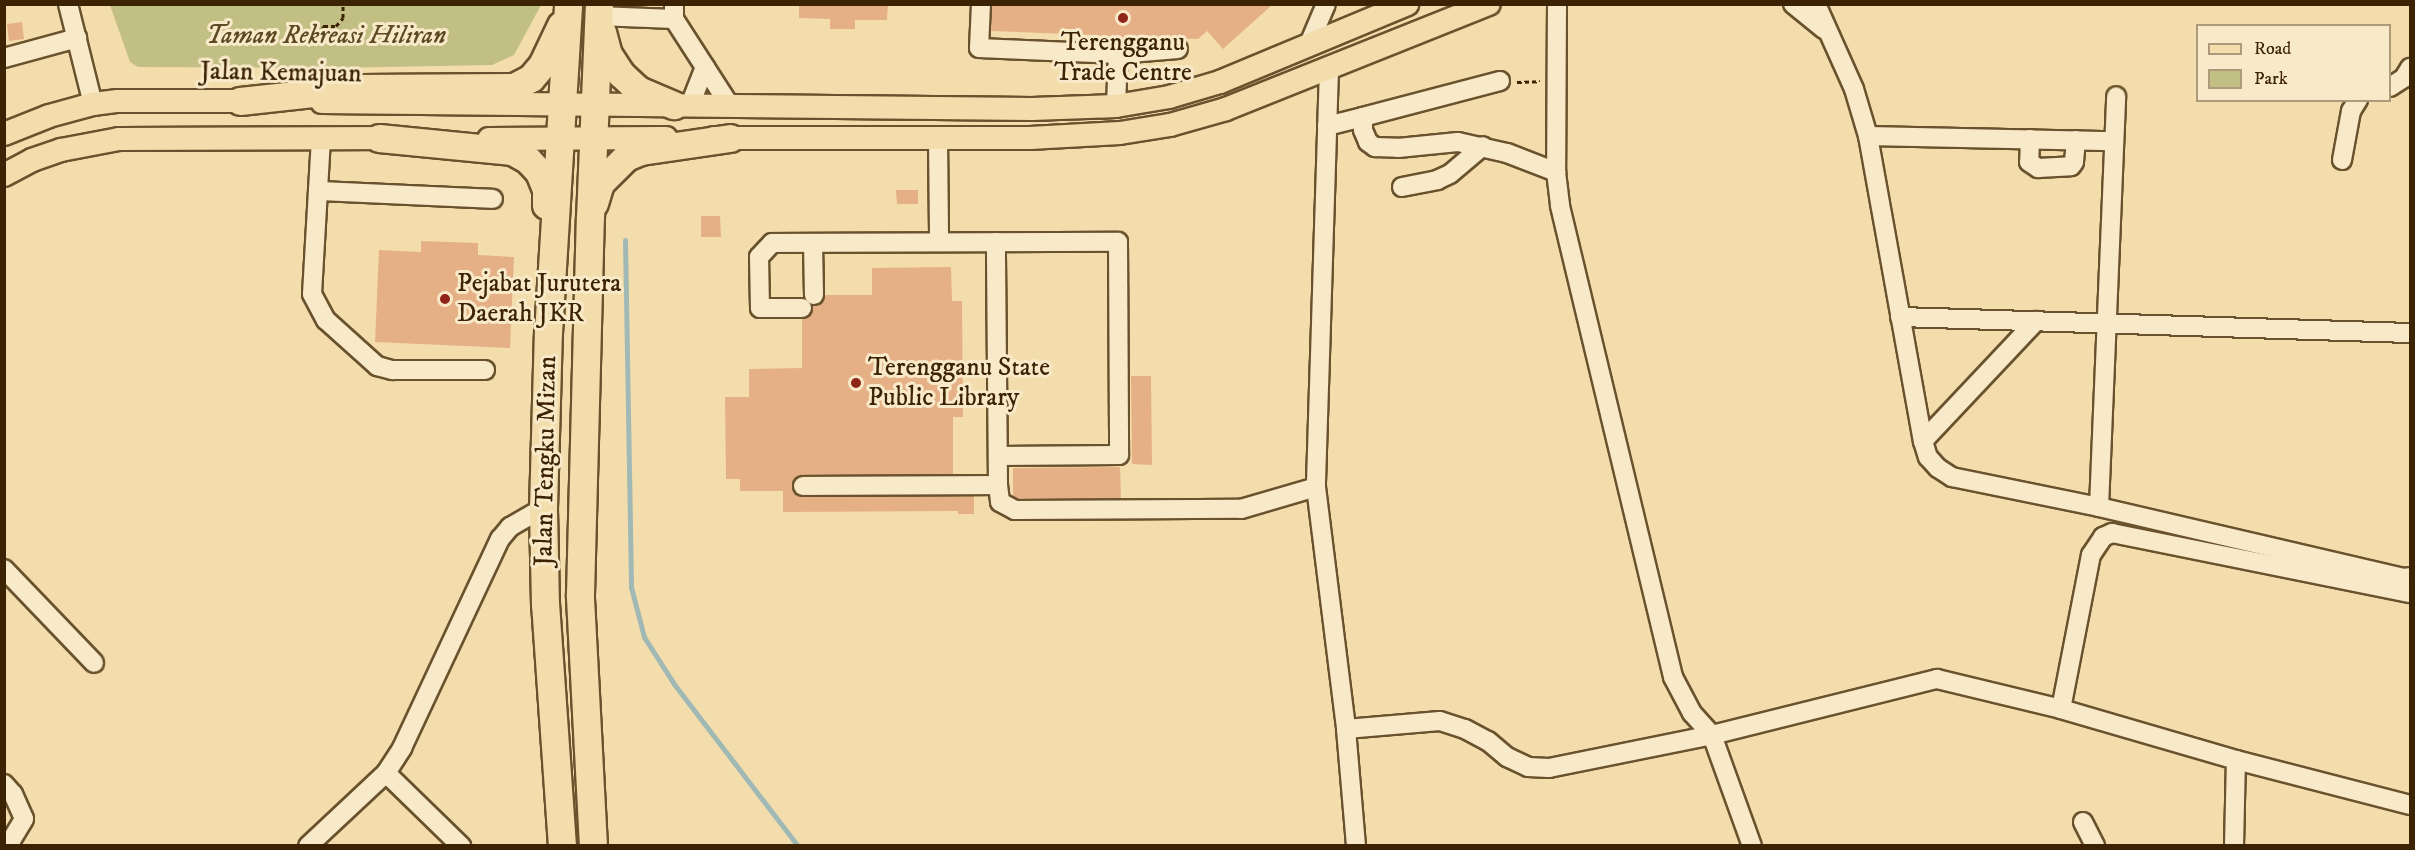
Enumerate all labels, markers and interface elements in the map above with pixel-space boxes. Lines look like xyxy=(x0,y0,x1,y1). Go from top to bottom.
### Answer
marker: Terengganu Trade Centre xyxy=(1116,11,1130,25)
park label: Taman Rekreasi Hiliran xyxy=(206,20,446,52)
legend xyxy=(2196,24,2391,102)
place label: Terengganu Trade Centre xyxy=(1054,27,1192,88)
text: Road xyxy=(2254,38,2291,60)
street label: Jalan Kemajuan xyxy=(200,56,362,90)
text: Park xyxy=(2254,68,2288,90)
place label: Pejabat Jurutera Daerah JKR xyxy=(457,268,621,330)
marker: Pejabat Jurutera Daerah JKR xyxy=(438,292,452,306)
place label: Terengganu State Public Library xyxy=(868,352,1050,414)
street label: Jalan Tengku Mizan xyxy=(529,356,563,566)
marker: Terengganu State Public Library xyxy=(849,376,863,390)

